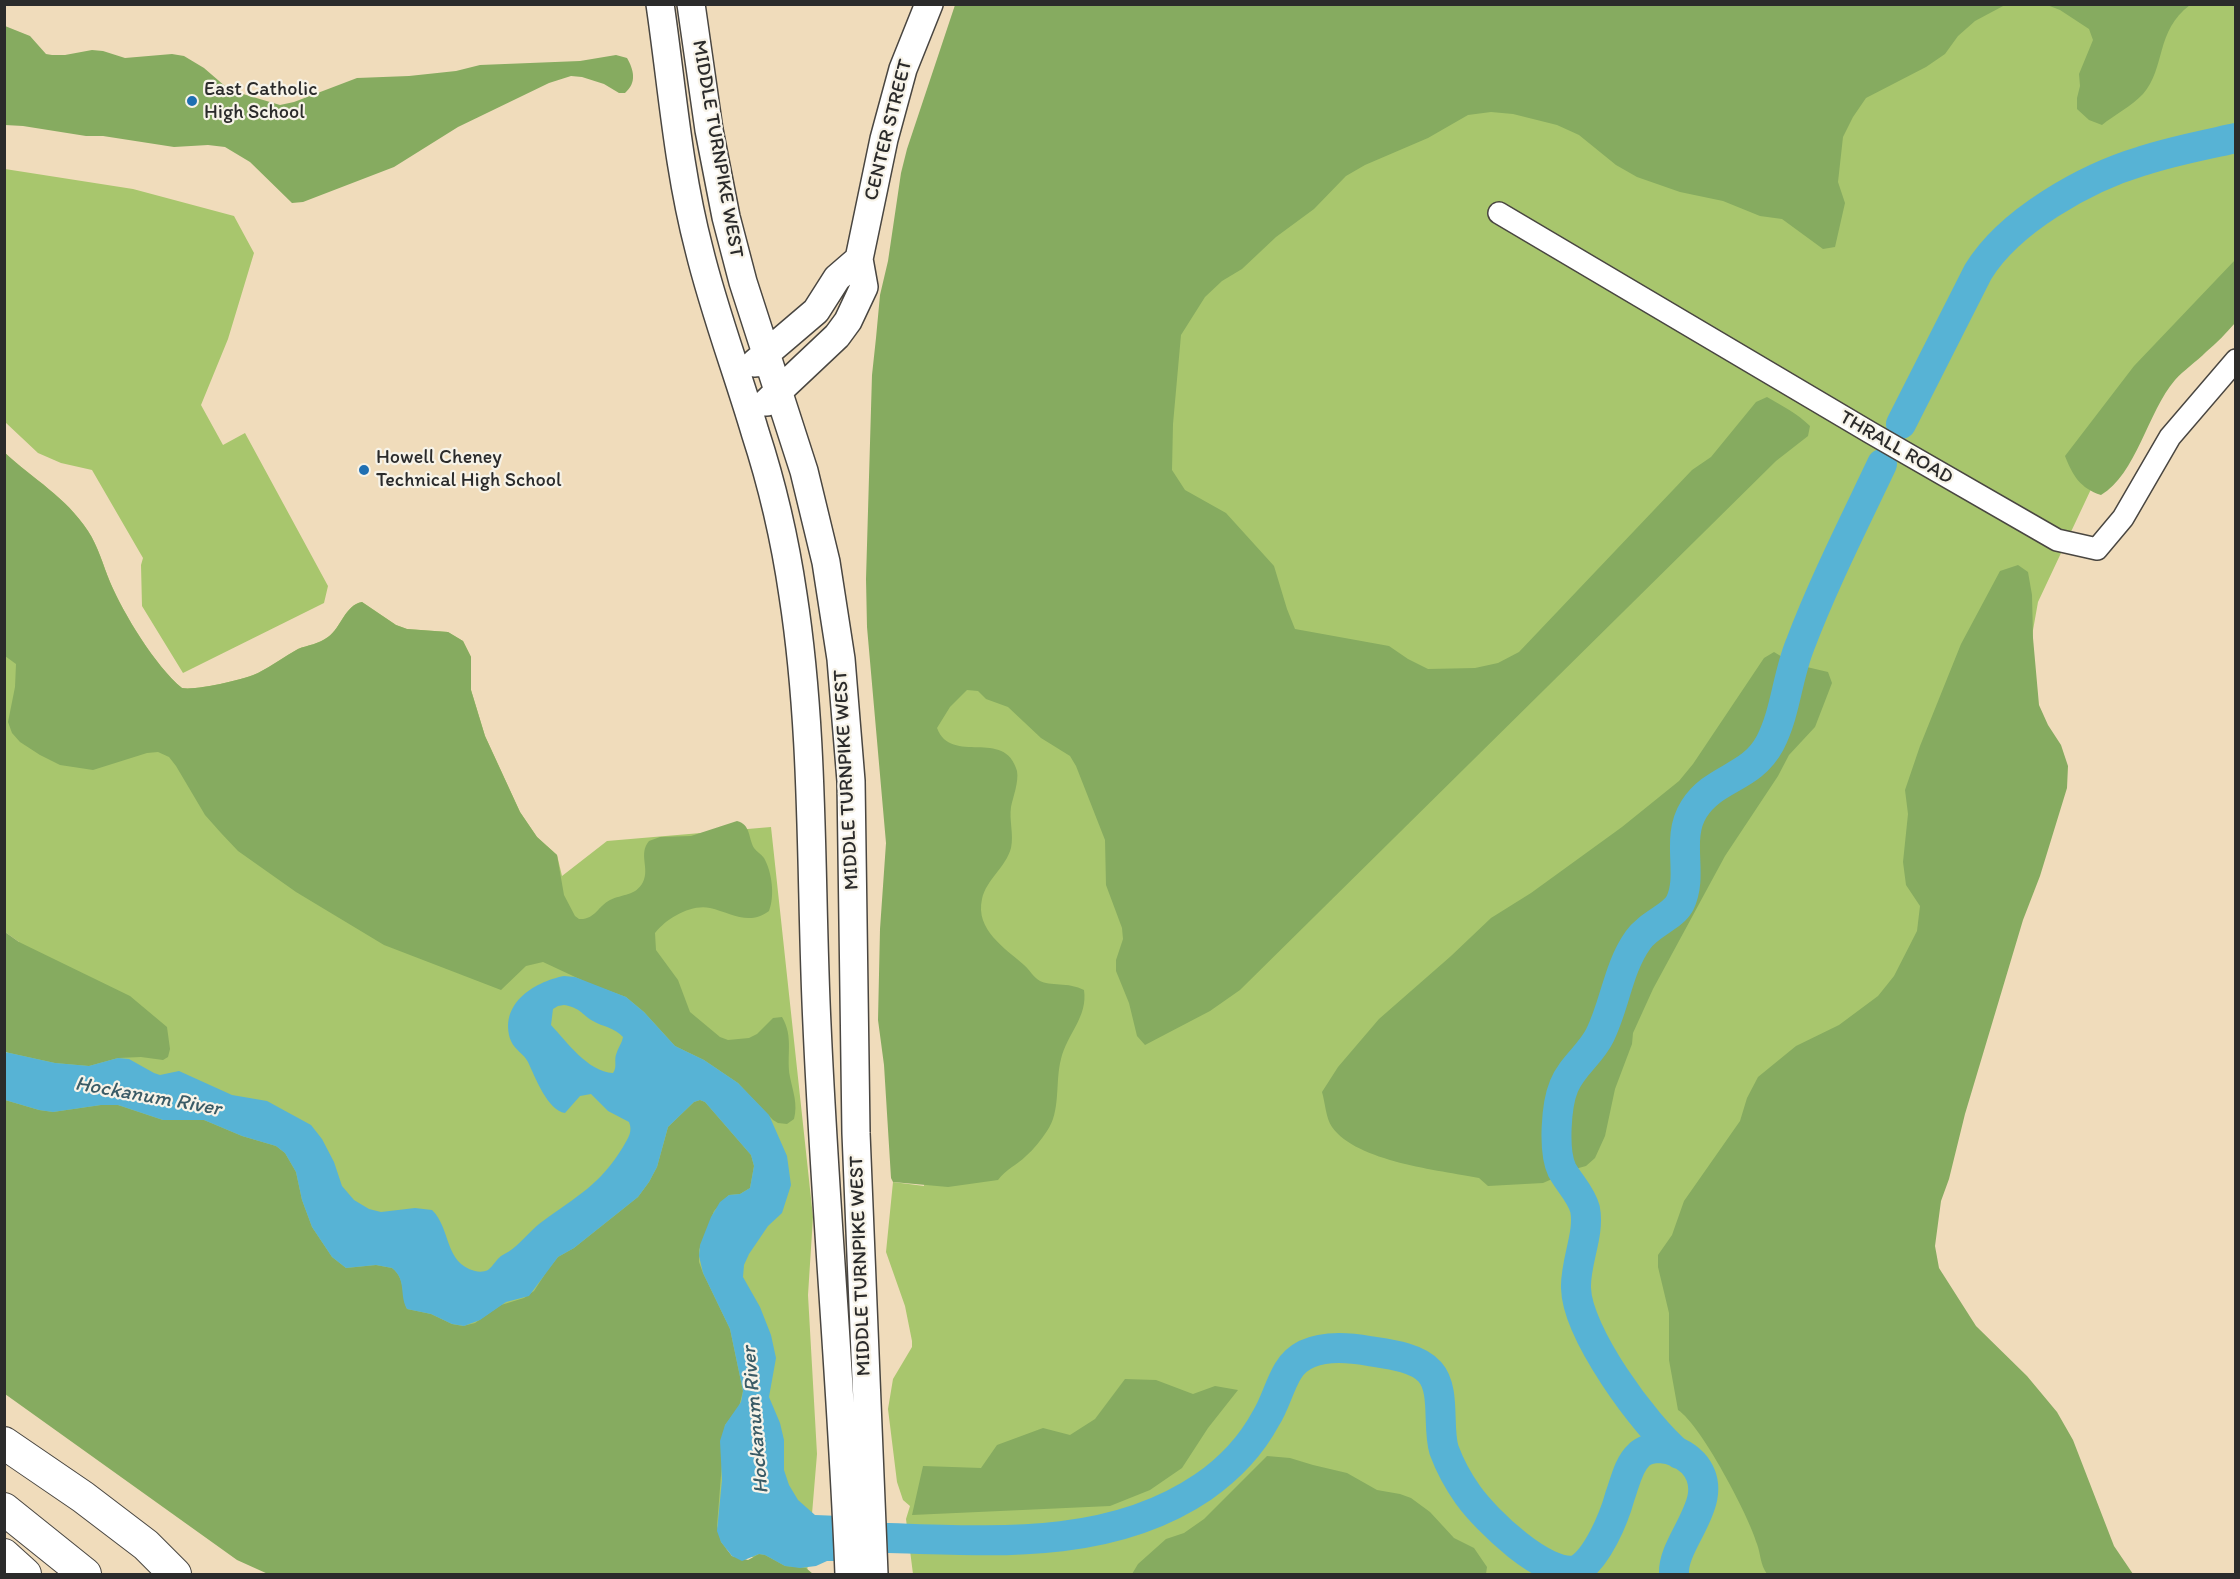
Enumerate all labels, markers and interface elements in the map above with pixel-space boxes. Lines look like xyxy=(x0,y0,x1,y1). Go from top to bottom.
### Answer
street label: MIDDLE TURNPIKE WEST xyxy=(686,38,748,260)
street label: CENTER STREET xyxy=(860,57,918,203)
place label: East Catholic High School xyxy=(204,78,318,125)
marker: East Catholic High School xyxy=(185,94,199,108)
street label: THRALL ROAD xyxy=(1835,406,1957,490)
place label: Howell Cheney Technical High School xyxy=(376,446,562,493)
marker: Howell Cheney Technical High School xyxy=(357,463,371,477)
street label: MIDDLE TURNPIKE WEST xyxy=(829,669,865,891)
water label: Hockanum River xyxy=(73,1072,223,1122)
street label: MIDDLE TURNPIKE WEST xyxy=(845,1155,877,1377)
water label: Hockanum River xyxy=(737,1345,775,1495)

